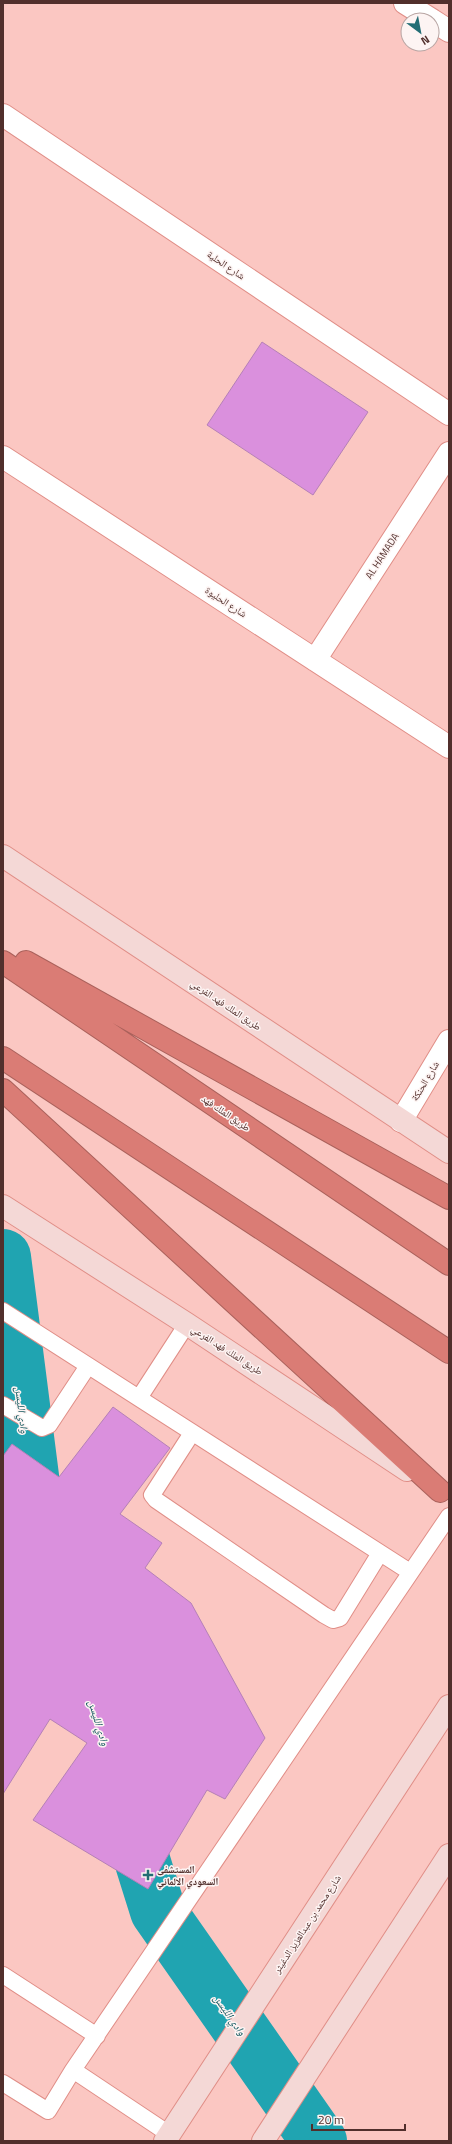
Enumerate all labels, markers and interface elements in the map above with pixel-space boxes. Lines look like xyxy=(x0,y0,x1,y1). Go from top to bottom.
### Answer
north arrow xyxy=(400,12,440,52)
text: N xyxy=(418,32,433,49)
street label: شارع الحلية xyxy=(204,247,248,283)
street label: AL HAMADA xyxy=(361,530,403,582)
street label: شارع الحليوة xyxy=(202,583,250,621)
street label: طريق الملك فهد الفرعي xyxy=(187,976,265,1035)
street label: شارع الحنكة xyxy=(407,1058,443,1104)
street label: طريق الملك فهد xyxy=(199,1091,254,1135)
street label: طريق الملك فهد الفرعي xyxy=(188,1321,266,1379)
water label: وادي الليسن xyxy=(10,1386,33,1434)
water label: وادي الليسن xyxy=(84,1698,114,1748)
place label: المستشفى السعودي الالماني xyxy=(157,1862,219,1889)
marker: المستشفى السعودي الالماني xyxy=(142,1869,154,1881)
street label: شارع محمد بن عبدالعزيز الدغيثر xyxy=(269,1871,345,1977)
water label: وادي الليسن xyxy=(209,1991,250,2039)
scale bar xyxy=(312,2106,405,2132)
text: 20 m xyxy=(318,2110,344,2129)

